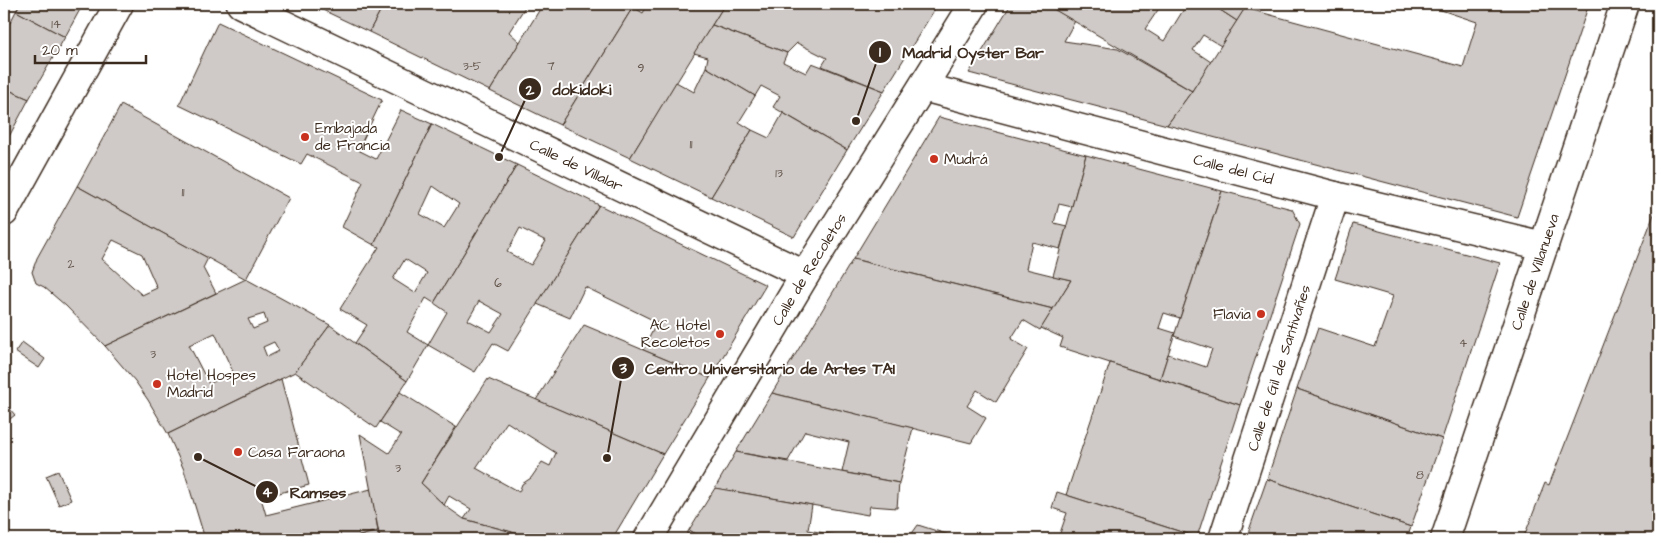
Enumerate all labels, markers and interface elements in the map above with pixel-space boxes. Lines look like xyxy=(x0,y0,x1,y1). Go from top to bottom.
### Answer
house number: 14 xyxy=(51,16,61,33)
scale bar xyxy=(35,32,146,64)
callout: Madrid Oyster Bar xyxy=(867,37,1054,68)
text: 20 m xyxy=(42,40,78,61)
text: 1 xyxy=(879,42,881,63)
text: Madrid Oyster Bar xyxy=(902,42,1044,65)
house number: 3-5 xyxy=(463,58,482,75)
house number: 7 xyxy=(547,58,555,75)
house number: 9 xyxy=(638,60,645,77)
callout: dokidoki xyxy=(517,74,621,105)
text: dokidoki xyxy=(552,79,612,101)
text: 2 xyxy=(525,80,535,101)
place label: Embajada de Francia xyxy=(315,118,390,156)
marker: Embajada de Francia xyxy=(299,131,311,143)
street label: Calle de Villalar xyxy=(526,134,627,197)
house number: 11 xyxy=(689,136,693,153)
street label: Calle del Cid xyxy=(1191,148,1276,190)
place label: Mudrá xyxy=(944,149,988,170)
marker: Mudrá xyxy=(928,153,940,165)
house number: 13 xyxy=(775,165,783,182)
house number: 11 xyxy=(181,184,185,201)
street label: Calle de Recoletos xyxy=(767,209,852,330)
street label: Calle de Villanueva xyxy=(1506,210,1564,333)
house number: 2 xyxy=(68,256,75,273)
house number: 6 xyxy=(494,275,502,292)
street label: Calle de Gil de Santivañes xyxy=(1242,282,1316,454)
place label: Flavia xyxy=(1213,304,1251,325)
marker: Flavia xyxy=(1255,308,1267,320)
place label: AC Hotel Recoletos xyxy=(641,315,710,353)
marker: AC Hotel Recoletos xyxy=(714,328,726,340)
house number: 4 xyxy=(1459,335,1467,352)
house number: 3 xyxy=(150,346,156,363)
callout: Centro Universitario de Artes TAI xyxy=(610,353,905,384)
text: 3 xyxy=(618,358,627,379)
text: Centro Universitario de Artes TAI xyxy=(645,358,895,380)
place label: Hotel Hospes Madrid xyxy=(167,365,257,403)
marker: Hotel Hospes Madrid xyxy=(151,378,163,390)
place label: Casa Faraona xyxy=(248,442,345,463)
marker: Casa Faraona xyxy=(232,446,244,458)
house number: 3 xyxy=(395,460,401,477)
house number: 8 xyxy=(1416,467,1424,484)
callout: Ramses xyxy=(254,476,356,507)
text: 4 xyxy=(262,482,273,503)
text: Ramses xyxy=(290,482,346,504)

